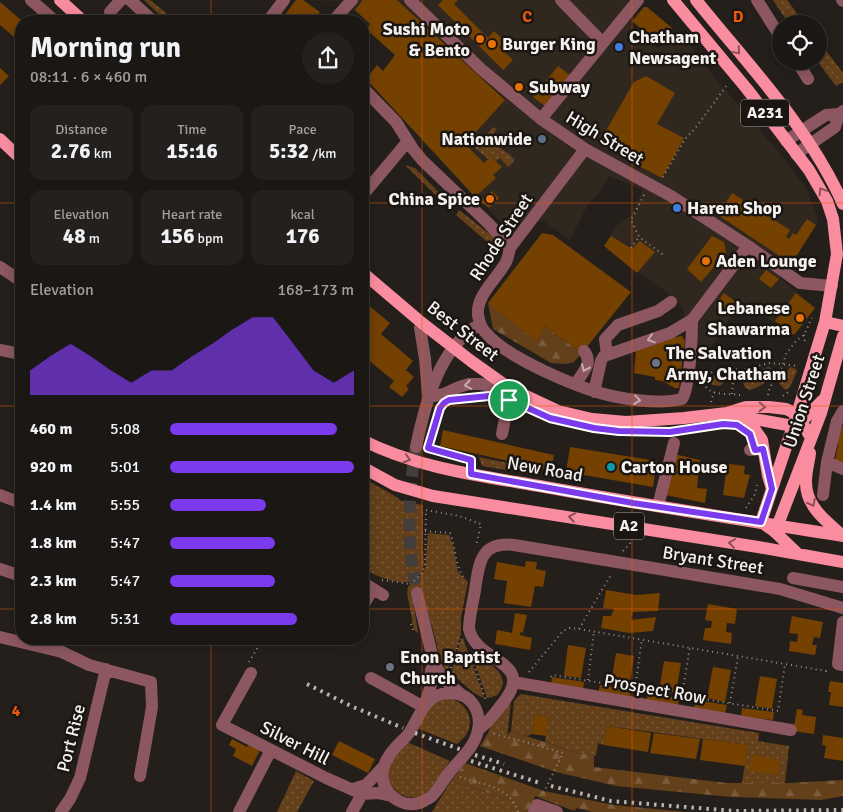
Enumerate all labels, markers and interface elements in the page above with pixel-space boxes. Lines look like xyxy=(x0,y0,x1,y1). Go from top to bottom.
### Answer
text: C xyxy=(522,7,532,27)
text: D xyxy=(733,7,744,27)
map controls xyxy=(772,15,827,70)
button: locate xyxy=(772,15,827,70)
place label: Sushi Moto & Bento xyxy=(383,18,470,61)
place label: Chatham Newsagent xyxy=(629,26,717,69)
text: Morning run xyxy=(30,31,181,65)
button: share xyxy=(302,32,354,84)
marker: Sushi Moto & Bento xyxy=(474,33,486,45)
place label: Burger King xyxy=(502,33,596,55)
marker: Burger King xyxy=(486,38,498,50)
marker: Chatham Newsagent xyxy=(613,41,625,53)
one-way arrow xyxy=(732,46,741,55)
text: 08:11 · 6 × 460 m xyxy=(30,67,147,87)
place label: Subway xyxy=(529,76,590,98)
marker: Subway xyxy=(513,81,525,93)
road number: A231 xyxy=(741,100,789,126)
street label: High Street xyxy=(562,106,648,170)
text: Distance xyxy=(55,121,107,138)
text: Time xyxy=(178,121,206,138)
text: Pace xyxy=(289,121,317,138)
place label: Nationwide xyxy=(441,128,532,150)
marker: Nationwide xyxy=(536,133,548,145)
text: 2.76 xyxy=(51,138,91,164)
text: 15:16 xyxy=(166,138,218,164)
text: 5:32 xyxy=(269,138,309,164)
text: km xyxy=(91,145,112,162)
text: /km xyxy=(309,145,336,162)
place label: China Spice xyxy=(388,188,480,210)
one-way arrow xyxy=(818,188,828,197)
street label: Rhode Street xyxy=(465,189,537,285)
marker: China Spice xyxy=(484,193,496,205)
place label: Harem Shop xyxy=(687,197,782,219)
marker: Harem Shop xyxy=(671,202,683,214)
text: Elevation xyxy=(53,206,109,223)
text: Heart rate xyxy=(162,206,222,223)
text: kcal xyxy=(290,206,315,223)
text: 48 xyxy=(63,223,86,249)
text: 156 xyxy=(160,223,194,249)
text: 176 xyxy=(286,223,320,249)
text: m xyxy=(86,230,100,247)
text: bpm xyxy=(194,230,224,247)
place label: Aden Lounge xyxy=(716,250,817,272)
marker: Aden Lounge xyxy=(700,255,712,267)
text: Elevation xyxy=(30,280,94,300)
text: 168–173 m xyxy=(277,280,354,300)
street label: Best Street xyxy=(423,296,503,366)
place label: Lebanese Shawarma xyxy=(707,297,790,340)
marker: Lebanese Shawarma xyxy=(794,312,806,324)
one-way arrow xyxy=(647,333,655,343)
place label: The Salvation Army, Chatham xyxy=(666,342,786,385)
street label: Union Street xyxy=(779,352,829,450)
marker: The Salvation Army, Chatham xyxy=(650,357,662,369)
one-way arrow xyxy=(580,363,591,372)
one-way arrow xyxy=(464,379,473,390)
pin xyxy=(488,379,530,421)
icon: arrive xyxy=(495,386,523,414)
one-way arrow xyxy=(633,394,641,405)
one-way arrow xyxy=(758,402,766,412)
text: 460 m xyxy=(30,419,72,439)
text: 5:08 xyxy=(110,419,140,439)
street label: New Road xyxy=(505,452,585,486)
one-way arrow xyxy=(403,453,411,463)
place label: Carton House xyxy=(621,456,727,478)
text: 920 m xyxy=(30,457,72,477)
text: 5:01 xyxy=(110,457,140,477)
marker: Carton House xyxy=(605,461,617,473)
text: 1.4 km xyxy=(30,495,77,515)
text: 5:55 xyxy=(110,495,140,515)
one-way arrow xyxy=(806,497,816,506)
road number: A2 xyxy=(614,512,644,540)
one-way arrow xyxy=(567,513,576,523)
text: 1.8 km xyxy=(30,533,77,553)
text: 5:47 xyxy=(110,533,140,553)
one-way arrow xyxy=(728,538,736,549)
street label: Bryant Street xyxy=(661,541,765,579)
text: 2.3 km xyxy=(30,571,77,591)
text: 5:47 xyxy=(110,571,140,591)
text: 2.8 km xyxy=(30,609,77,629)
text: 5:31 xyxy=(110,609,140,629)
place label: Enon Baptist Church xyxy=(400,646,500,689)
marker: Enon Baptist Church xyxy=(384,661,396,673)
street label: Prospect Row xyxy=(602,669,708,709)
text: 4 xyxy=(12,701,21,721)
street label: Port Rise xyxy=(52,702,90,774)
street label: Silver Hill xyxy=(257,716,333,770)

